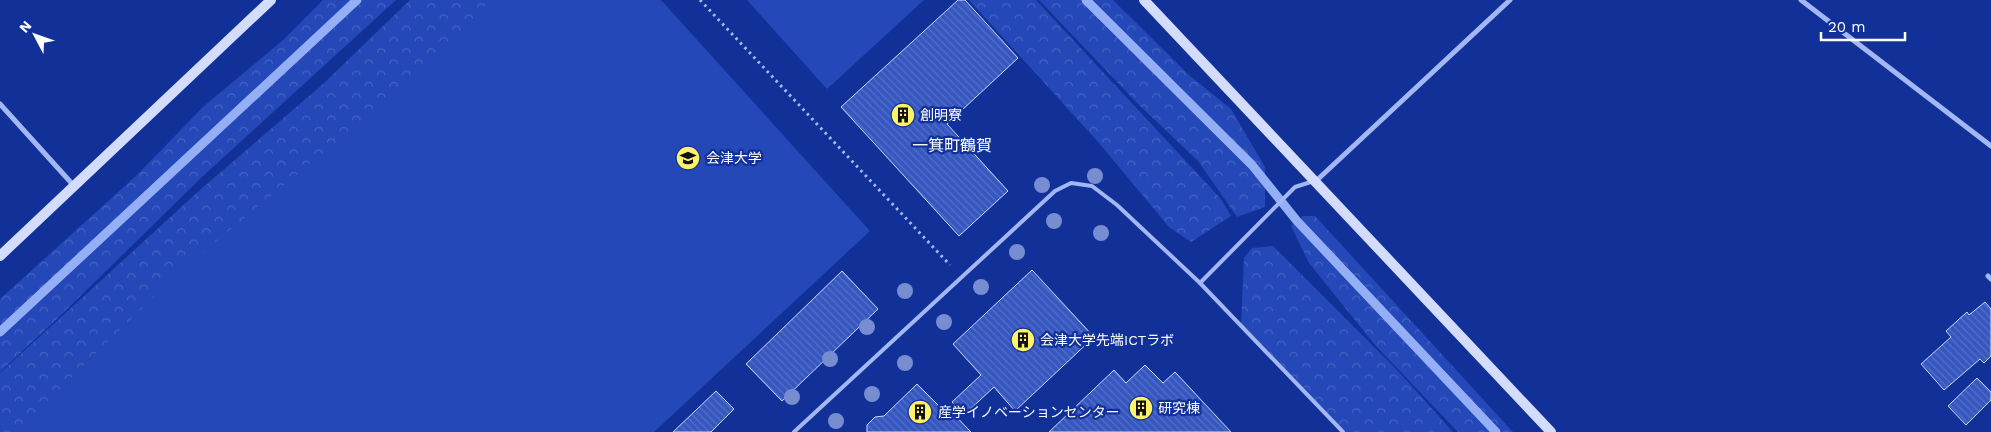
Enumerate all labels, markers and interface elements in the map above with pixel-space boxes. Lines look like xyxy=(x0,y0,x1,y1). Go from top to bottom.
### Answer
north arrow xyxy=(10,10,60,60)
scale bar xyxy=(1821,10,1905,42)
text: N xyxy=(16,17,35,36)
text: 20 m xyxy=(1828,18,1866,36)
building icon: 創明寮 xyxy=(890,102,916,128)
place label: 創明寮 xyxy=(920,107,962,123)
district label: 一箕町鶴賀 xyxy=(912,136,992,155)
school or university icon: 会津大学 xyxy=(675,145,701,171)
place label: 会津大学 xyxy=(706,150,762,166)
building icon: 会津大学先端ICTラボ xyxy=(1010,327,1036,353)
place label: 会津大学先端ICTラボ xyxy=(1040,332,1174,348)
building icon: 研究棟 xyxy=(1128,395,1154,421)
building icon: 産学イノベーションセンター xyxy=(907,399,933,425)
place label: 研究棟 xyxy=(1158,400,1200,416)
place label: 産学イノベーションセンター xyxy=(938,404,1120,420)

